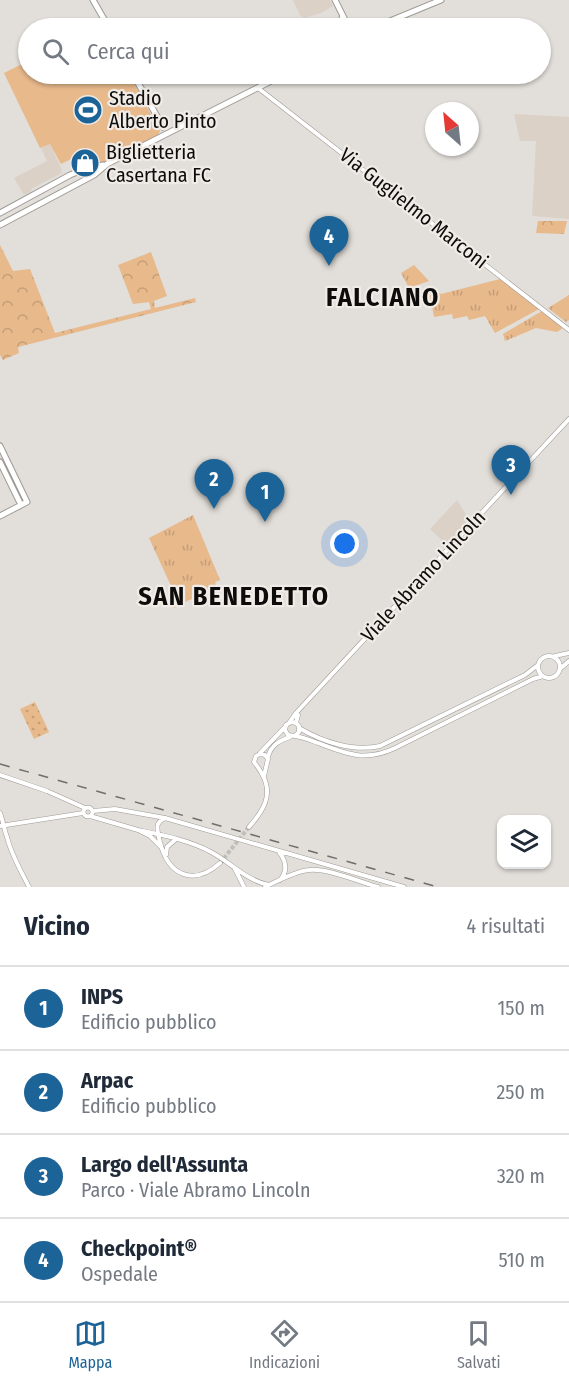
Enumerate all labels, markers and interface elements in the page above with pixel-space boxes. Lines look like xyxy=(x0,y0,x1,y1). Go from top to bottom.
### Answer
search box xyxy=(18,18,551,84)
icon: search xyxy=(39,35,72,68)
text: Cerca qui xyxy=(87,38,170,65)
place label: Stadio Alberto Pinto xyxy=(109,86,217,133)
sports icon: Stadio Alberto Pinto xyxy=(72,94,104,126)
north arrow xyxy=(425,102,479,156)
place label: Biglietteria Casertana FC xyxy=(106,140,211,187)
street label: Via Guglielmo Marconi xyxy=(335,143,493,273)
shop icon: Biglietteria Casertana FC xyxy=(69,147,101,179)
pin: 4 xyxy=(310,216,348,266)
district label: FALCIANO xyxy=(326,282,440,313)
pin: 3 xyxy=(492,446,530,495)
pin: 2 xyxy=(194,460,234,509)
pin: 1 xyxy=(246,472,284,522)
street label: Viale Abramo Lincoln xyxy=(356,505,490,647)
your location xyxy=(330,529,359,558)
district label: SAN BENEDETTO xyxy=(138,581,330,612)
map controls xyxy=(497,815,551,869)
button: layers xyxy=(497,815,551,869)
text: Vicino xyxy=(24,911,90,942)
text: 4 risultati xyxy=(467,914,545,938)
text: INPS xyxy=(81,983,123,1010)
text: 1 xyxy=(39,996,48,1020)
text: 150 m xyxy=(498,996,545,1020)
text: Edificio pubblico xyxy=(81,1010,216,1034)
text: Arpac xyxy=(81,1067,133,1094)
text: 2 xyxy=(39,1080,48,1104)
text: 250 m xyxy=(497,1080,545,1104)
text: Edificio pubblico xyxy=(81,1094,216,1118)
text: Largo dell'Assunta xyxy=(81,1151,248,1178)
text: 3 xyxy=(39,1164,48,1188)
text: 320 m xyxy=(497,1164,545,1188)
text: Parco · Viale Abramo Lincoln xyxy=(81,1178,310,1202)
text: Checkpoint® xyxy=(81,1235,197,1262)
text: 4 xyxy=(38,1248,49,1272)
text: 510 m xyxy=(499,1248,545,1272)
text: Ospedale xyxy=(81,1262,158,1286)
tab: Mappa xyxy=(68,1317,112,1372)
tab: Indicazioni xyxy=(249,1317,320,1372)
tab: Salvati xyxy=(457,1317,501,1372)

